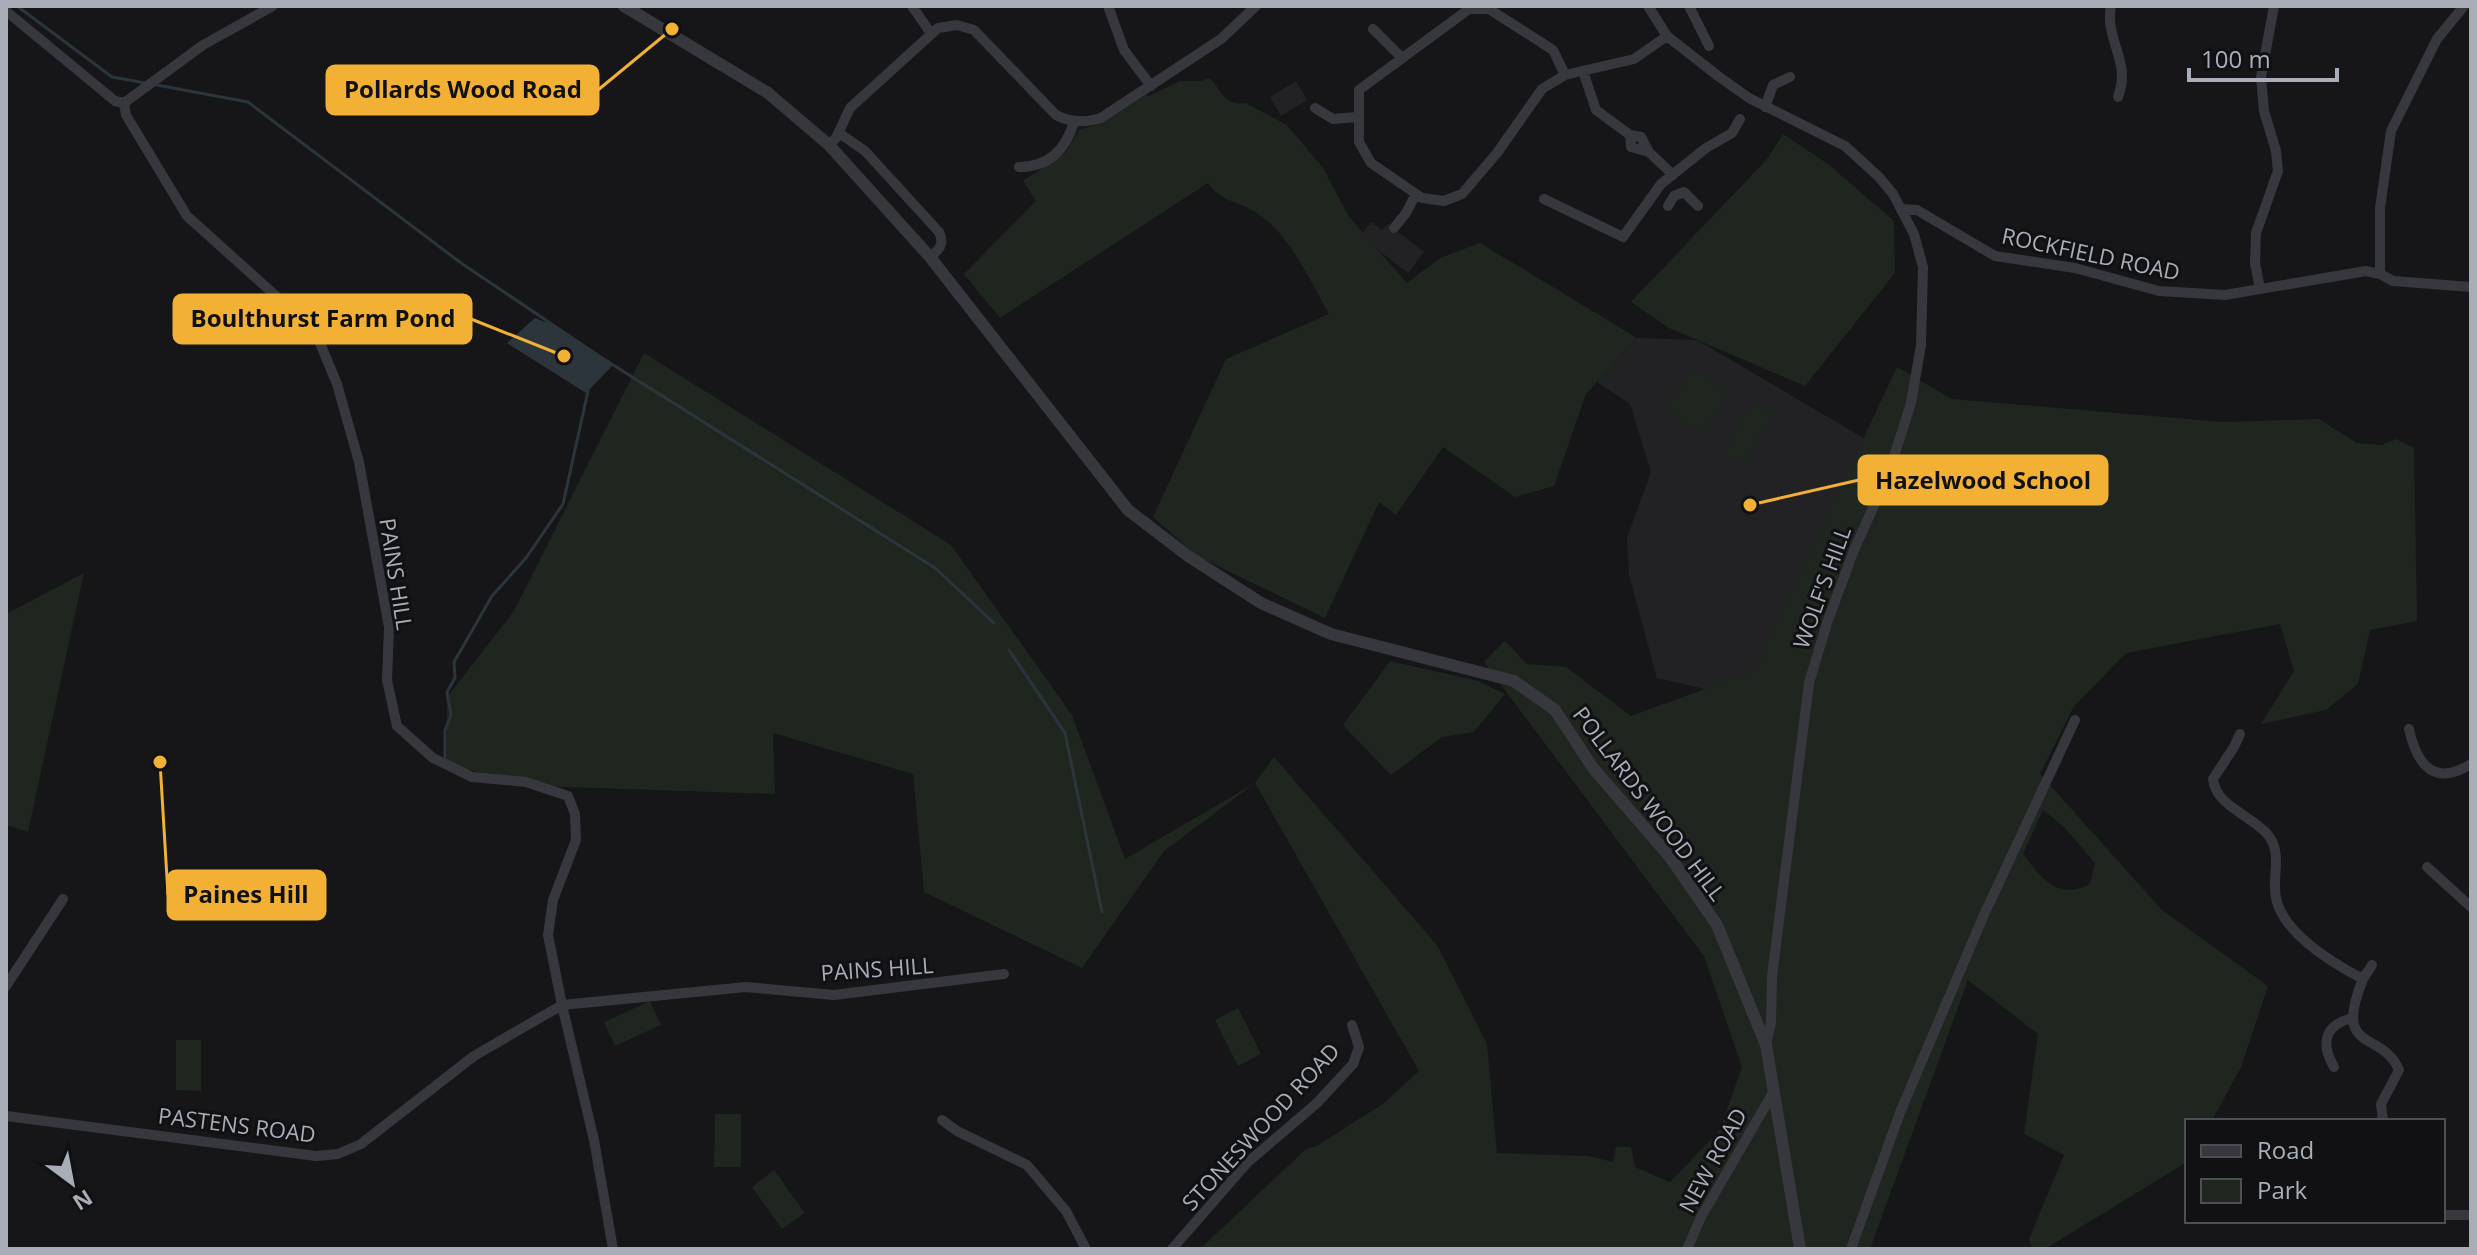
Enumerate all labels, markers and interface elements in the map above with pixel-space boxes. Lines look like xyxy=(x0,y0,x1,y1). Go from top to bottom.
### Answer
scale bar xyxy=(2189,32,2337,82)
text: 100 m xyxy=(2201,42,2271,75)
callout: Pollards Wood Road xyxy=(327,66,598,114)
text: Pollards Wood Road xyxy=(344,72,582,105)
street label: ROCKFIELD ROAD xyxy=(1999,219,2183,287)
callout: Boulthurst Farm Pond xyxy=(174,295,471,343)
text: Boulthurst Farm Pond xyxy=(191,301,455,334)
callout: Hazelwood School xyxy=(1859,456,2107,504)
text: Hazelwood School xyxy=(1875,463,2091,496)
street label: PAINS HILL xyxy=(373,516,421,632)
street label: WOLF'S HILL xyxy=(1785,522,1857,652)
street label: POLLARDS WOOD HILL xyxy=(1567,700,1733,906)
callout: Paines Hill xyxy=(168,871,325,919)
text: Paines Hill xyxy=(183,877,309,910)
street label: PAINS HILL xyxy=(820,949,934,987)
street label: STONESWOOD ROAD xyxy=(1174,1036,1346,1216)
street label: PASTENS ROAD xyxy=(157,1099,317,1149)
street label: NEW ROAD xyxy=(1671,1102,1753,1218)
legend xyxy=(2185,1119,2445,1223)
text: Road xyxy=(2257,1133,2314,1166)
north arrow xyxy=(32,1143,112,1223)
text: Park xyxy=(2257,1173,2308,1206)
text: N xyxy=(68,1183,99,1218)

